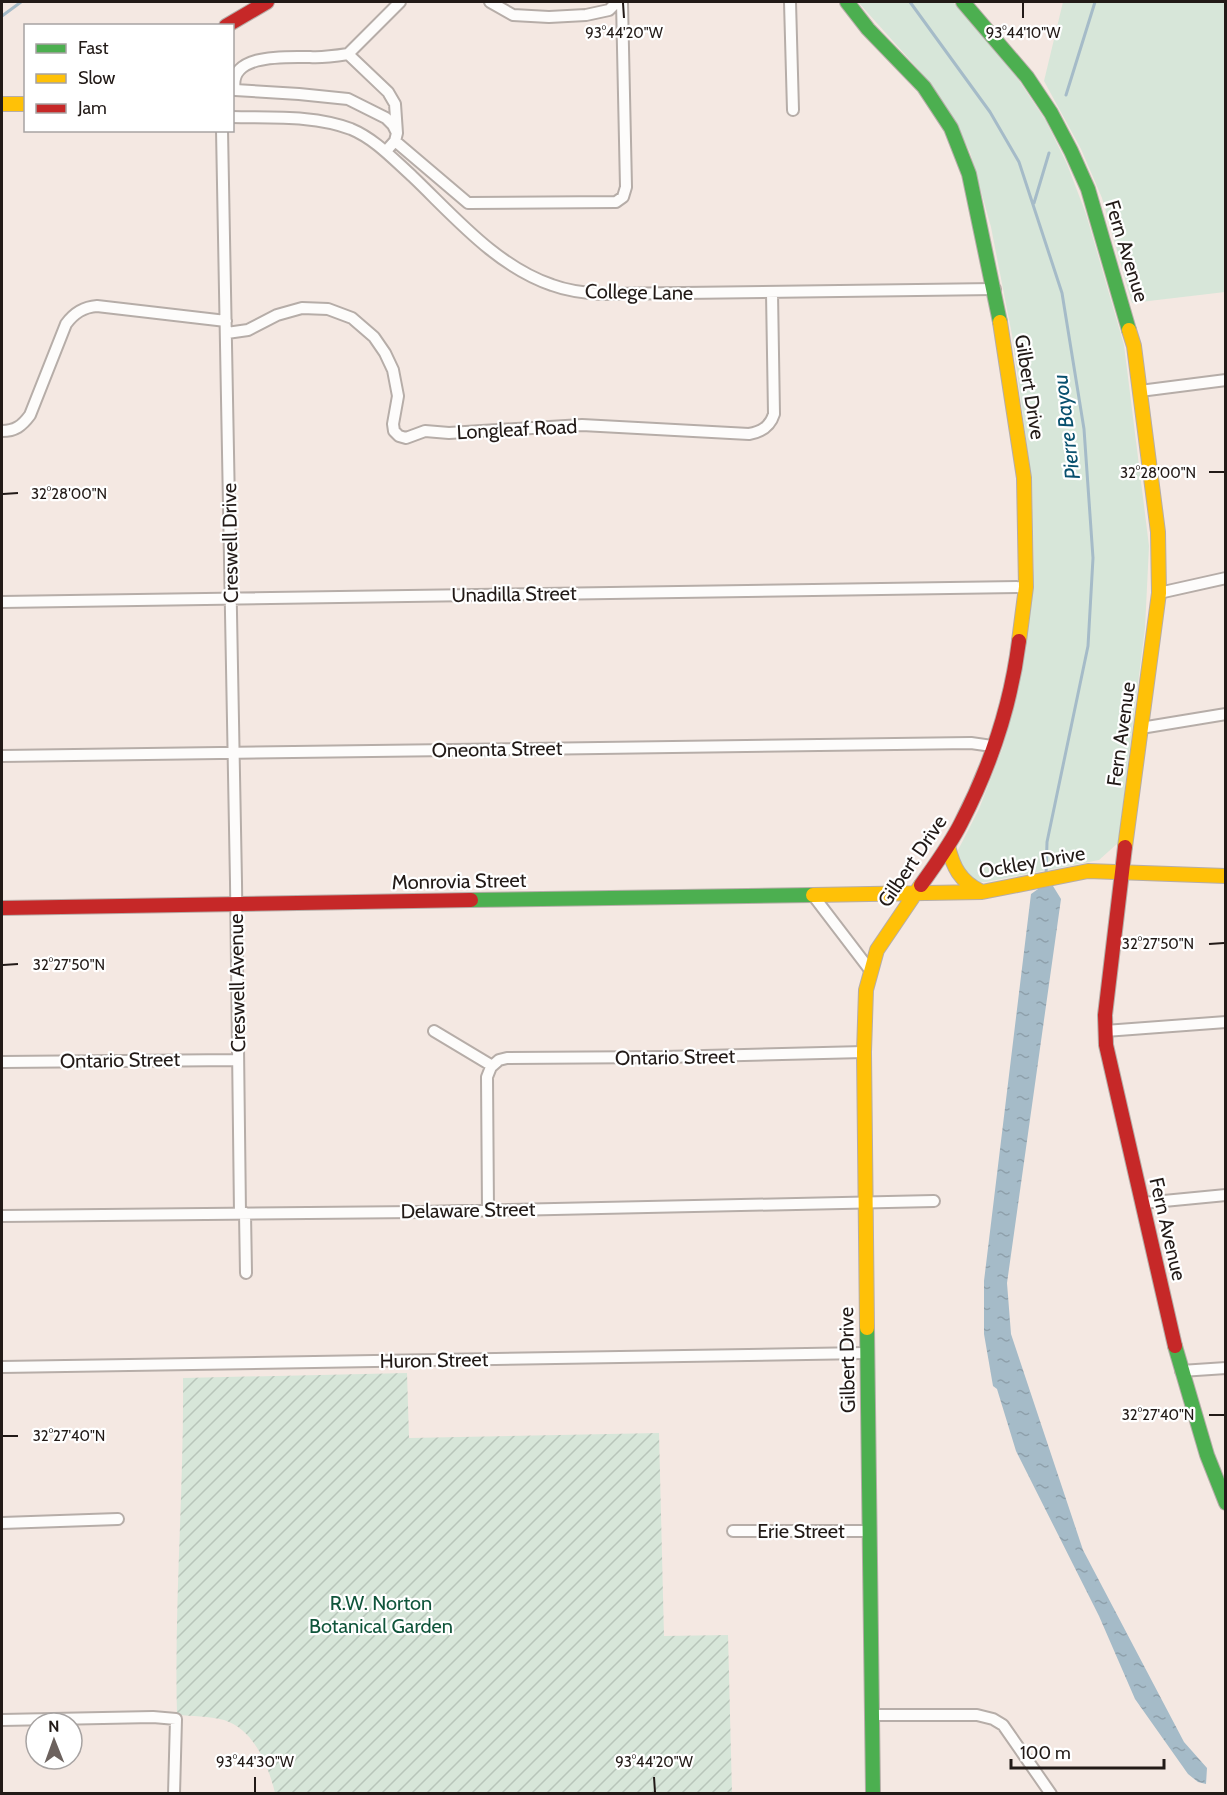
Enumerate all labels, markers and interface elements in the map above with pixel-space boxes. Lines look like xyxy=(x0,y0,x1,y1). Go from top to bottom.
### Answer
legend xyxy=(24,24,234,132)
text: 93°44'20"W xyxy=(585,24,664,42)
text: 93°44'10"W xyxy=(986,24,1061,42)
text: Fast xyxy=(78,37,109,59)
text: Slow xyxy=(78,67,115,89)
text: Jam xyxy=(77,97,107,119)
street label: Fern Avenue xyxy=(1100,197,1154,305)
street label: College Lane xyxy=(585,279,693,305)
street label: Gilbert Drive xyxy=(1010,333,1050,441)
water label: Pierre Bayou xyxy=(1047,373,1085,481)
street label: Longleaf Road xyxy=(456,414,578,444)
text: 32°28'00"N xyxy=(1120,464,1196,482)
street label: Creswell Drive xyxy=(217,483,243,603)
text: 32°28'00"N xyxy=(31,485,107,503)
street label: Unadilla Street xyxy=(451,581,577,607)
street label: Fern Avenue xyxy=(1102,680,1140,788)
street label: Oneonta Street xyxy=(431,736,563,762)
street label: Gilbert Drive xyxy=(872,810,952,912)
street label: Ockley Drive xyxy=(977,841,1087,883)
street label: Monrovia Street xyxy=(391,868,527,894)
street label: Creswell Avenue xyxy=(224,913,250,1053)
text: 32°27'50"N xyxy=(1122,935,1194,953)
text: 32°27'50"N xyxy=(33,956,105,974)
street label: Ontario Street xyxy=(615,1044,735,1070)
street label: Ontario Street xyxy=(60,1047,180,1073)
street label: Fern Avenue xyxy=(1144,1175,1192,1283)
street label: Delaware Street xyxy=(400,1197,536,1223)
street label: Gilbert Drive xyxy=(834,1307,860,1413)
street label: Huron Street xyxy=(380,1347,489,1373)
text: 32°27'40"N xyxy=(1122,1406,1194,1424)
text: 32°27'40"N xyxy=(33,1427,105,1445)
street label: Erie Street xyxy=(757,1519,845,1543)
park label: R.W. Norton Botanical Garden xyxy=(309,1591,453,1638)
north arrow xyxy=(24,1711,84,1771)
text: N xyxy=(48,1717,60,1736)
scale bar xyxy=(1011,1732,1164,1770)
text: 100 m xyxy=(1020,1742,1071,1764)
text: 93°44'30"W xyxy=(216,1753,295,1771)
text: 93°44'20"W xyxy=(615,1753,694,1771)

